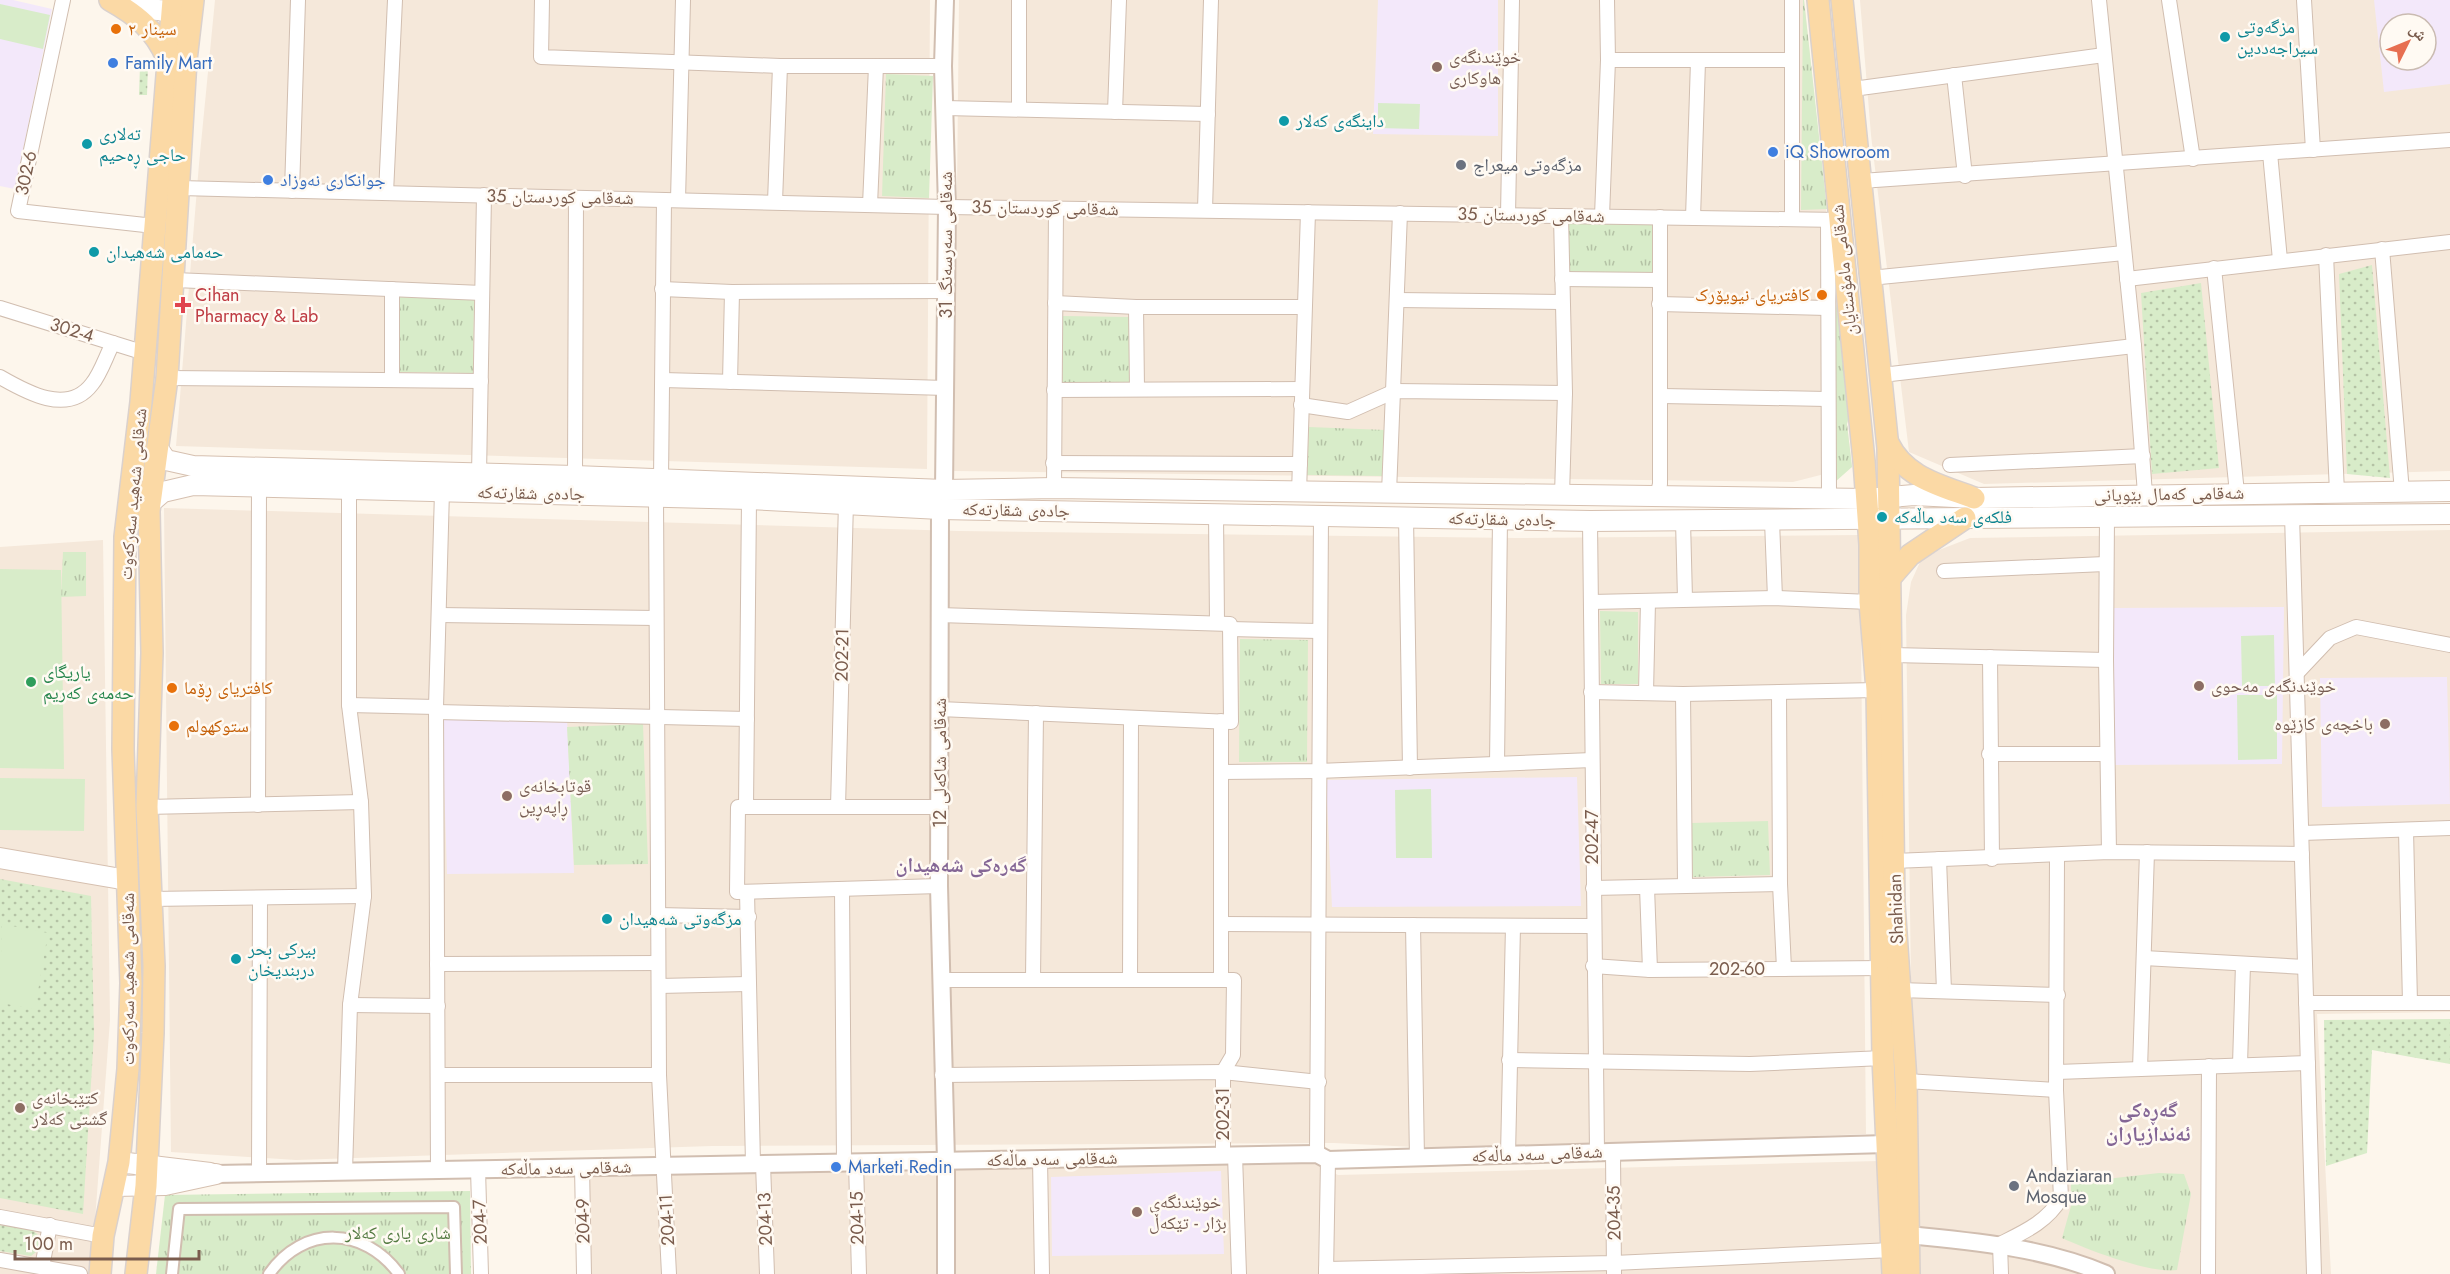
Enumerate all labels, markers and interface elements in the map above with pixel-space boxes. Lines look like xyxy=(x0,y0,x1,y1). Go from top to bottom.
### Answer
north arrow xyxy=(2378,12,2438,72)
place label: مزگەوتی سیراجەددین xyxy=(2237,14,2318,61)
place label: سینار ٢ xyxy=(128,16,177,42)
text: ش xyxy=(2404,18,2433,46)
marker: سینار ٢ xyxy=(109,22,123,36)
marker: مزگەوتی سیراجەددین xyxy=(2218,30,2232,44)
place label: خوێندنگەی هاوکاری xyxy=(1449,44,1521,91)
place label: Family Mart xyxy=(125,50,213,76)
marker: Family Mart xyxy=(106,56,120,70)
marker: خوێندنگەی هاوکاری xyxy=(1430,60,1444,74)
place label: داینگەی کەلار xyxy=(1295,108,1384,134)
marker: داینگەی کەلار xyxy=(1277,114,1291,128)
place label: تەلاری حاجی ڕەحیم xyxy=(99,121,186,169)
marker: تەلاری حاجی ڕەحیم xyxy=(80,137,94,151)
place label: iQ Showroom xyxy=(1785,139,1890,165)
marker: iQ Showroom xyxy=(1766,145,1780,159)
street label: 302-6 xyxy=(9,148,43,198)
place label: مزگەوتی میعراج xyxy=(1473,152,1582,178)
marker: مزگەوتی میعراج xyxy=(1454,158,1468,172)
place label: جوانکاری نەوزاد xyxy=(280,167,386,193)
street label: شەقامی سەرسەنگ 31 xyxy=(933,171,959,319)
marker: جوانکاری نەوزاد xyxy=(261,173,275,187)
street label: شەقامی کوردستان 35 xyxy=(486,183,634,211)
street label: شەقامی کوردستان 35 xyxy=(971,194,1119,222)
street label: شەقامی کوردستان 35 xyxy=(1457,201,1605,229)
street label: شەقامی مامۆستایان xyxy=(1824,203,1864,337)
place label: حەمامی شەهیدان xyxy=(106,239,223,265)
marker: حەمامی شەهیدان xyxy=(87,245,101,259)
place label: Cihan Pharmacy & Lab xyxy=(195,282,318,329)
place label: کافتریای نیویۆرک xyxy=(1695,282,1811,308)
marker: کافتریای نیویۆرک xyxy=(1815,288,1829,302)
marker: Cihan Pharmacy & Lab xyxy=(176,298,190,312)
street label: 302-4 xyxy=(47,311,97,349)
street label: شەقامی شەهید سەرکەوت xyxy=(113,407,153,581)
street label: جادەی شقارتەکە xyxy=(477,479,585,507)
street label: شەقامی کەمال بێویانی xyxy=(2094,480,2244,508)
street label: جادەی شقارتەکە xyxy=(962,496,1070,524)
place label: فلکەی سەد ماڵەکە xyxy=(1894,504,2012,530)
street label: جادەی شقارتەکە xyxy=(1448,505,1556,533)
marker: فلکەی سەد ماڵەکە xyxy=(1875,510,1889,524)
street label: 202-21 xyxy=(829,628,855,682)
place label: یاریگای ‌حەمەی کەریم xyxy=(43,659,134,706)
place label: خوێندنگەی مەحوی xyxy=(2211,673,2336,699)
marker: یاریگای ‌حەمەی کەریم xyxy=(24,675,38,689)
place label: کافتریای ڕۆما xyxy=(184,675,273,702)
marker: خوێندنگەی مەحوی xyxy=(2192,679,2206,693)
marker: کافتریای ڕۆما xyxy=(165,681,179,695)
street label: شەقامی شاکەلی 12 xyxy=(927,698,953,828)
place label: باخچەی کازێوە xyxy=(2274,711,2373,737)
place label: ستوكهولم xyxy=(186,713,249,739)
marker: باخچەی کازێوە xyxy=(2378,717,2392,731)
marker: ستوكهولم xyxy=(167,719,181,733)
place label: قوتابخانەی ڕاپەڕین xyxy=(519,773,591,821)
marker: قوتابخانەی ڕاپەڕین xyxy=(500,789,514,803)
street label: 202-47 xyxy=(1579,809,1605,865)
district label: گەرەکی شەهیدان xyxy=(895,851,1027,880)
street label: Shahidan xyxy=(1882,873,1910,945)
street label: شەقامی شەهید سەرکەوت xyxy=(115,893,141,1065)
place label: مزگەوتی شەهیدان xyxy=(619,906,741,932)
marker: مزگەوتی شەهیدان xyxy=(600,912,614,926)
place label: بيركى بحر دربنديخان xyxy=(247,936,316,983)
marker: بيركى بحر دربنديخان xyxy=(229,952,243,966)
street label: 202-60 xyxy=(1709,956,1765,982)
place label: کتێبخانەی گشتی کەلار xyxy=(31,1085,108,1132)
street label: 202-31 xyxy=(1210,1088,1236,1141)
district label: گەڕەکی ئەندازیاران xyxy=(2105,1095,2191,1149)
marker: کتێبخانەی گشتی کەلار xyxy=(13,1101,27,1115)
street label: شەقامی سەد ماڵەکە xyxy=(1471,1139,1603,1169)
street label: شەقامی سەد ماڵەکە xyxy=(986,1145,1118,1173)
street label: شەقامی سەد ماڵەکە xyxy=(500,1154,632,1182)
place label: Marketi Redin xyxy=(848,1154,952,1180)
marker: Marketi Redin xyxy=(829,1160,843,1174)
place label: Andaziaran Mosque xyxy=(2026,1163,2112,1210)
marker: Andaziaran Mosque xyxy=(2007,1179,2021,1193)
street label: 204-35 xyxy=(1601,1185,1627,1241)
place label: خوێندنگەی بژار - تێکەڵ xyxy=(1149,1189,1227,1236)
street label: 204-15 xyxy=(844,1191,870,1245)
street label: 204-13 xyxy=(751,1192,779,1246)
street label: 204-11 xyxy=(653,1194,681,1246)
street label: 204-9 xyxy=(570,1198,596,1244)
street label: 204-7 xyxy=(466,1199,494,1245)
marker: خوێندنگەی بژار - تێکەڵ xyxy=(1130,1205,1144,1219)
park label: شاری یاری کەلار xyxy=(344,1220,451,1246)
scale bar xyxy=(15,1223,200,1261)
text: 100 m xyxy=(24,1231,73,1257)

